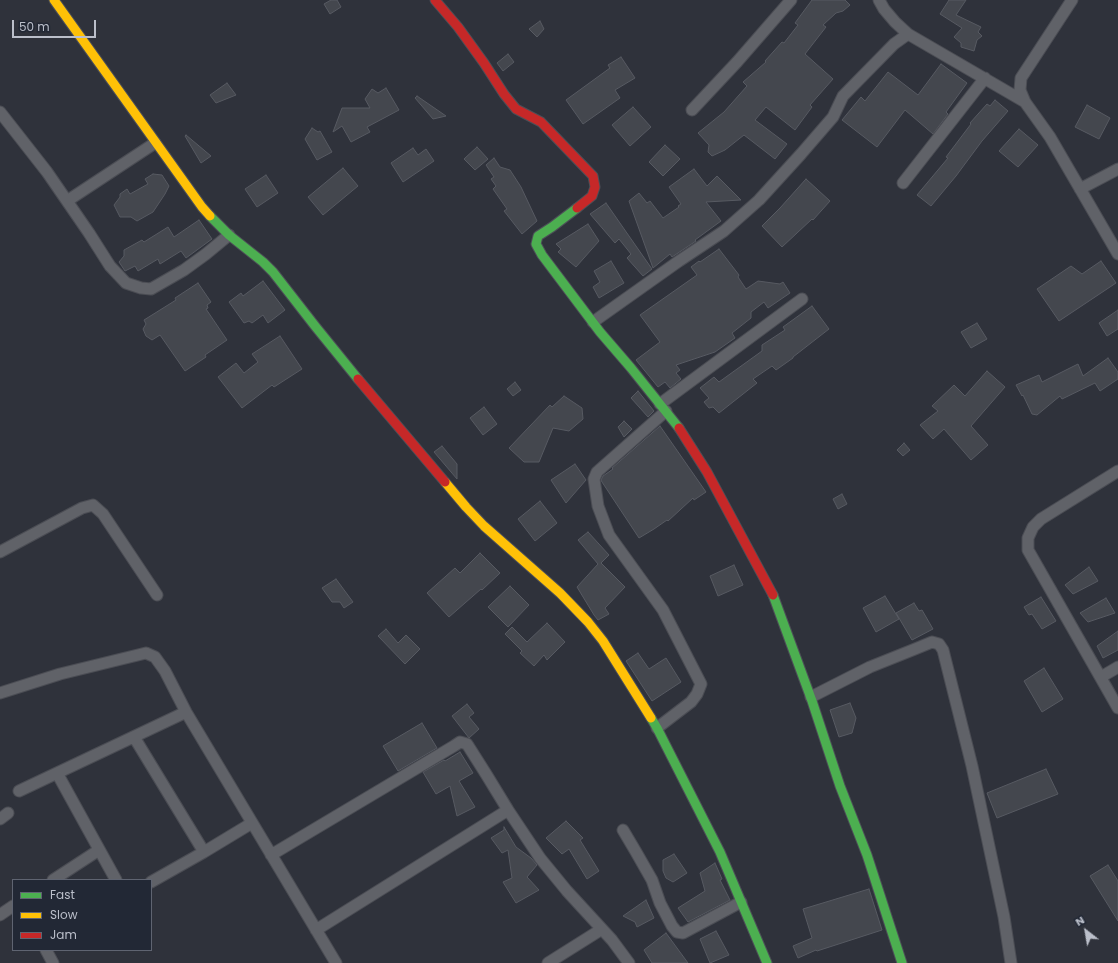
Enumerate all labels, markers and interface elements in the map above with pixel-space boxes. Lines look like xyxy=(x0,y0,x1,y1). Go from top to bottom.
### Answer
scale bar xyxy=(14,12,98,38)
text: 50 m xyxy=(19,18,50,35)
legend xyxy=(12,879,152,951)
text: Fast xyxy=(50,886,75,903)
text: Slow xyxy=(50,906,78,923)
north arrow xyxy=(1066,911,1106,951)
text: N xyxy=(1072,912,1087,930)
text: Jam xyxy=(50,926,77,943)

